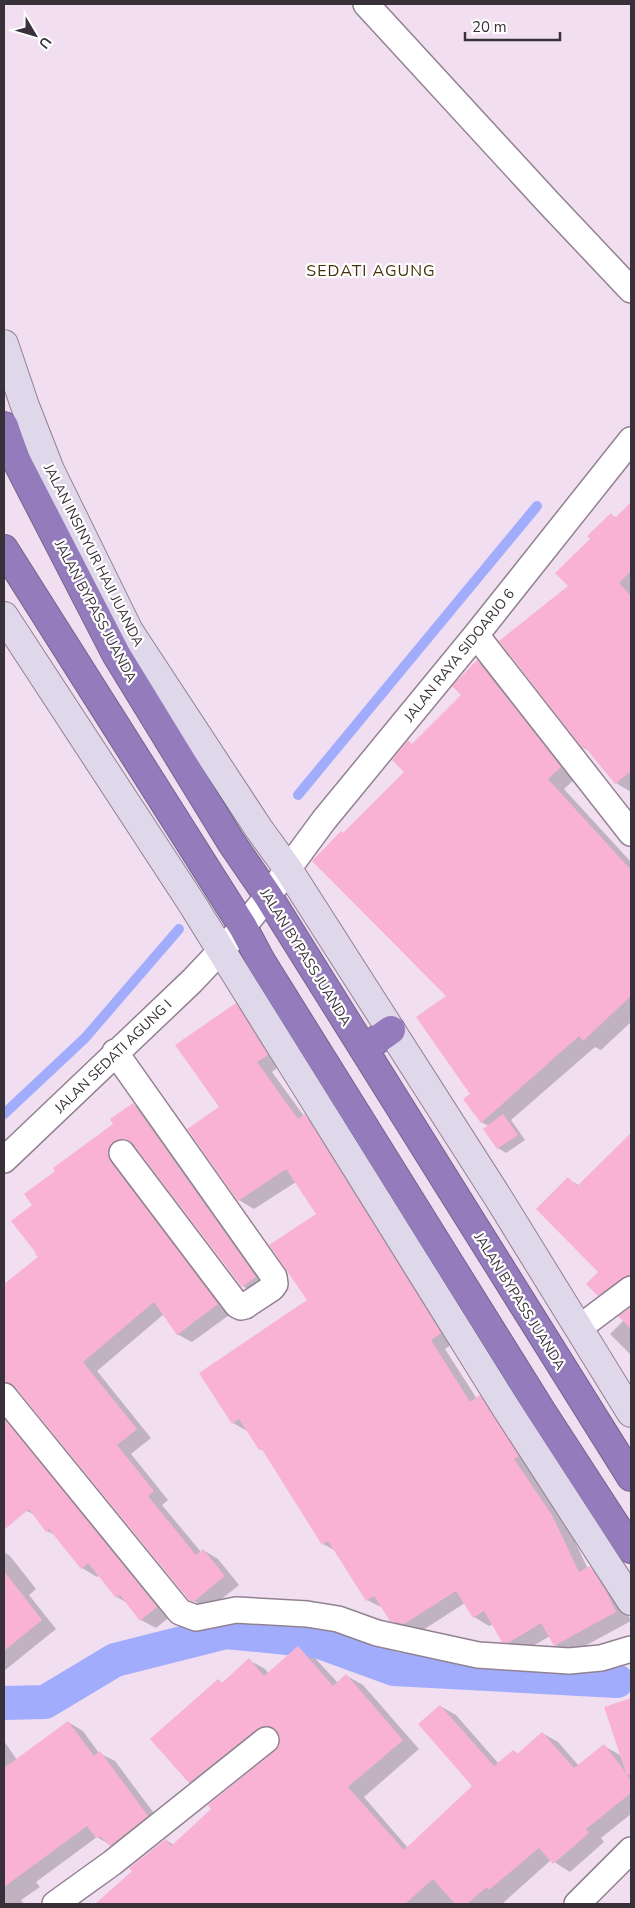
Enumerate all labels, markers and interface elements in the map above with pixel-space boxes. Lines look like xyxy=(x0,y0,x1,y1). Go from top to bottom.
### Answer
north arrow xyxy=(10,10,60,60)
scale bar xyxy=(465,10,560,42)
text: 20 m xyxy=(472,17,507,37)
text: U xyxy=(34,33,56,53)
district label: SEDATI AGUNG xyxy=(306,260,436,282)
street label: JALAN INSINYUR HAJI JUANDA xyxy=(39,460,148,650)
street label: JALAN BYPASS JUANDA xyxy=(49,536,141,686)
street label: JALAN RAYA SIDOARJO 6 xyxy=(399,585,519,727)
street label: JALAN BYPASS JUANDA xyxy=(255,884,356,1030)
street label: JALAN SEDATI AGUNG I xyxy=(50,995,176,1118)
street label: JALAN BYPASS JUANDA xyxy=(469,1228,570,1374)

